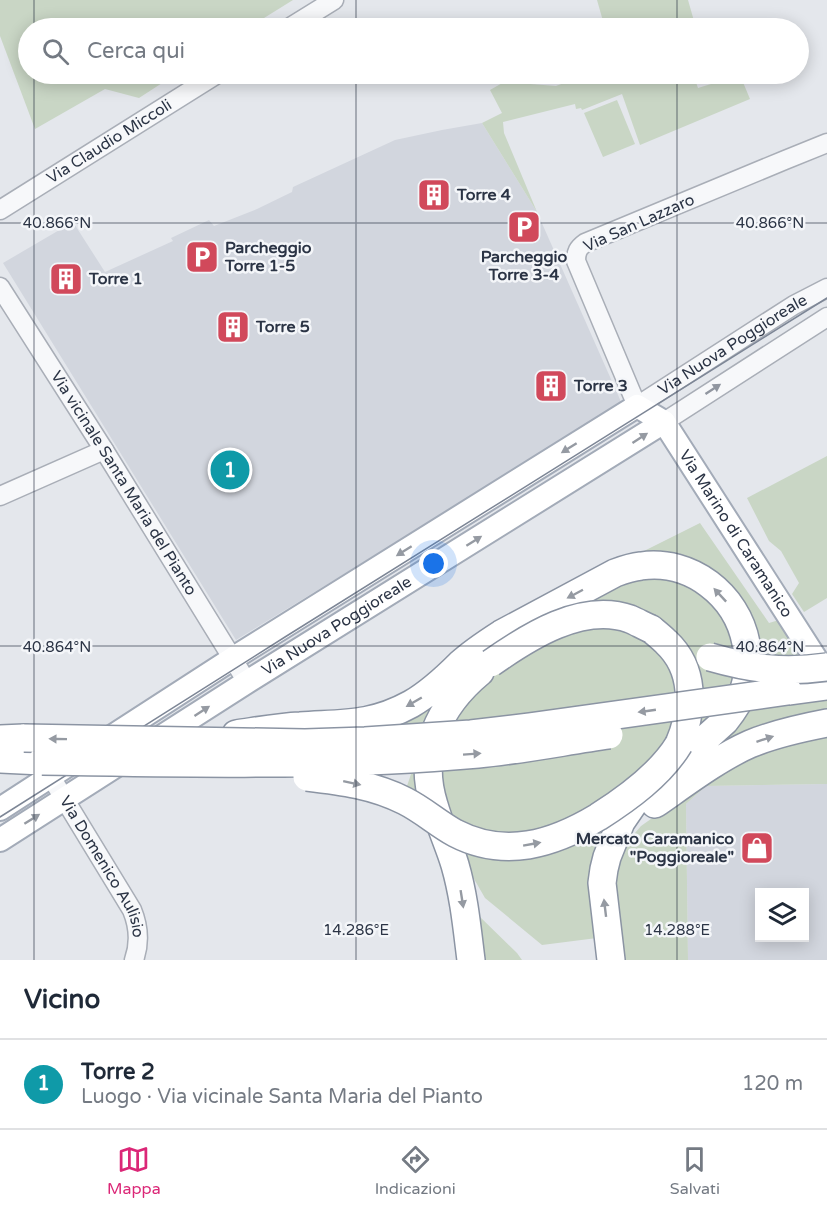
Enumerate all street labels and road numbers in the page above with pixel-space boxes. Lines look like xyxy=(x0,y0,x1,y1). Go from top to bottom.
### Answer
street label: Via Claudio Miccoli xyxy=(43,95,176,188)
street label: Via San Lazzaro xyxy=(580,190,698,256)
street label: Via Nuova Poggioreale xyxy=(654,290,811,400)
street label: Via vicinale Santa Maria del Pianto xyxy=(46,367,201,599)
street label: Via Marino di Caramanico xyxy=(675,446,797,621)
street label: Via Nuova Poggioreale xyxy=(258,572,415,680)
street label: Via Domenico Aulisio xyxy=(55,792,148,938)

